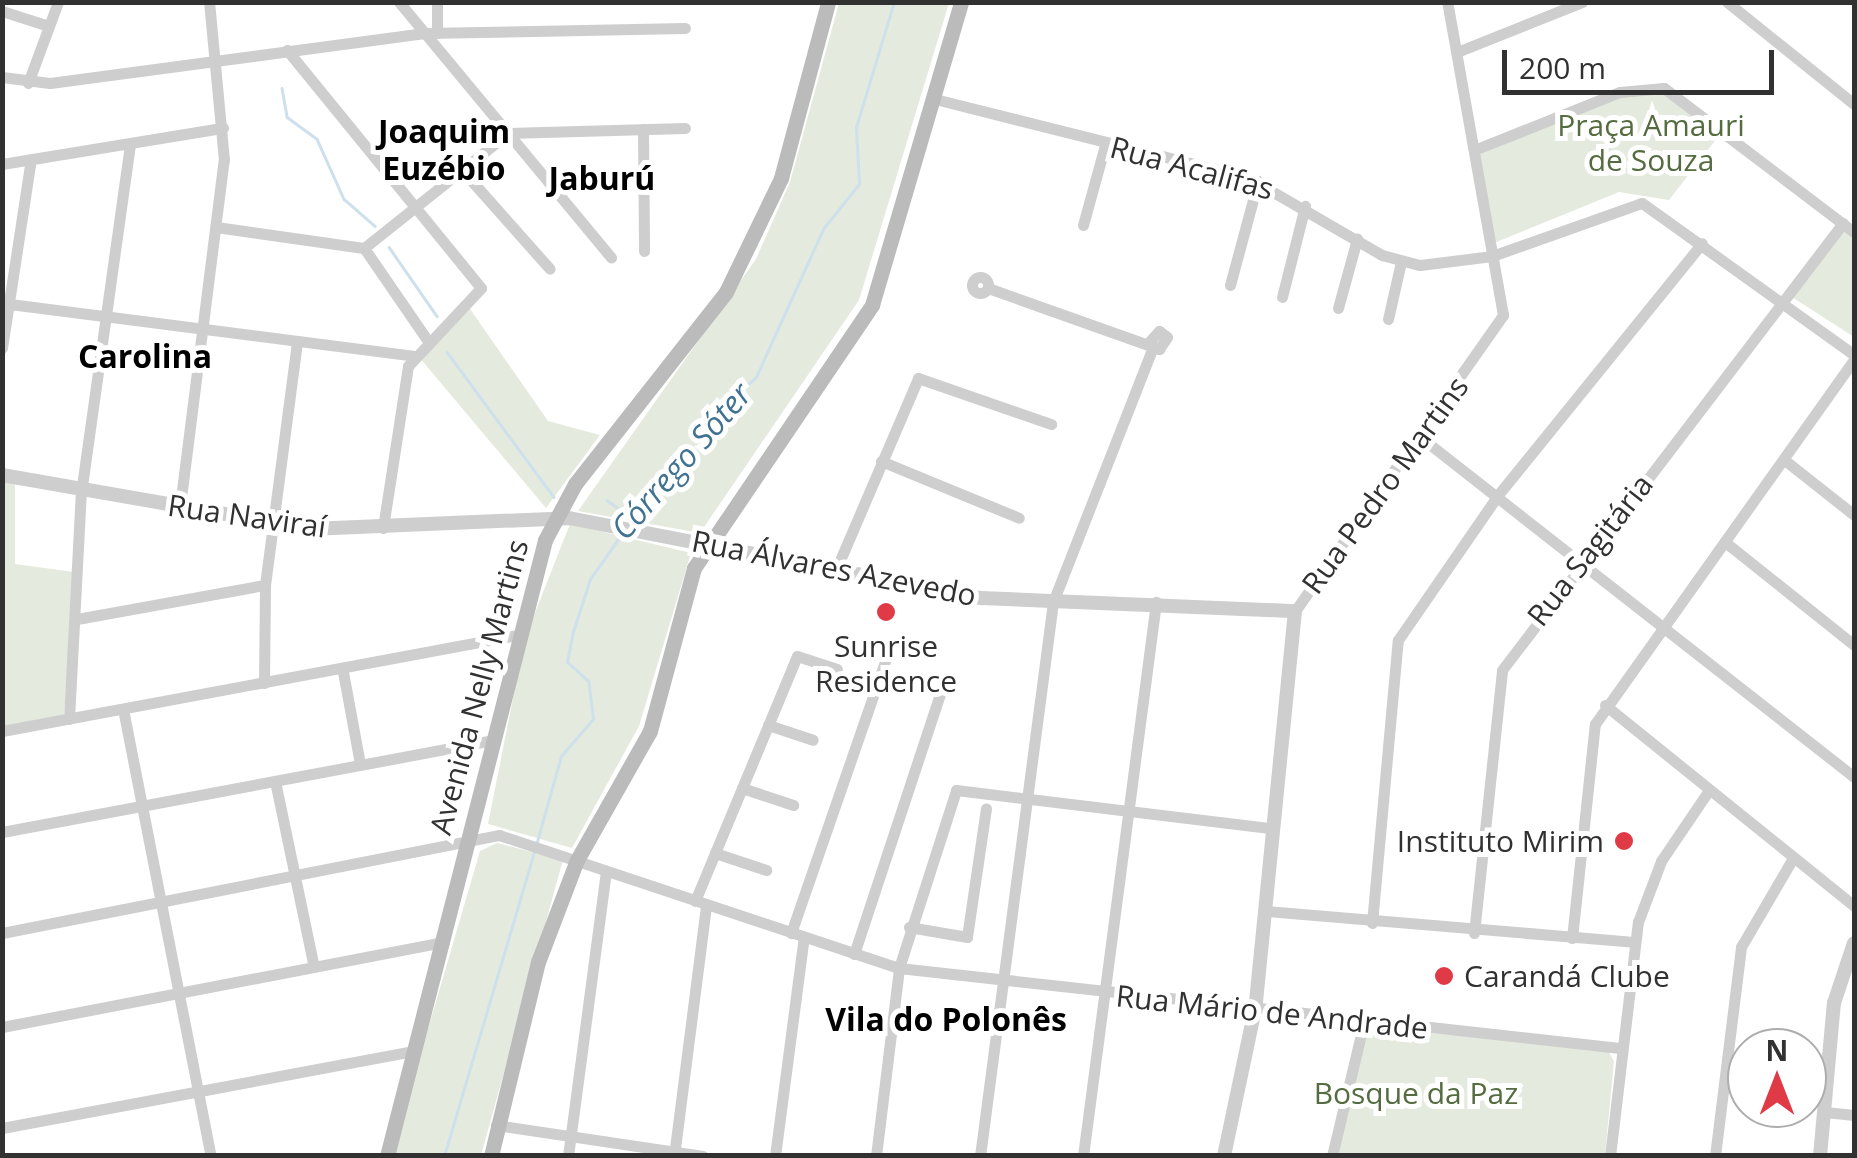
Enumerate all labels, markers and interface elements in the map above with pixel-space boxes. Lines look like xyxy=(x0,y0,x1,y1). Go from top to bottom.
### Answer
scale bar xyxy=(1507,30,1780,92)
text: 200 m xyxy=(1519,47,1606,88)
park label: Praça Amauri de Souza xyxy=(1557,107,1745,178)
district label: Joaquim Euzébio xyxy=(378,113,510,188)
street label: Rua Acalifas xyxy=(1106,129,1278,207)
district label: Jaburú xyxy=(549,159,655,197)
district label: Carolina xyxy=(78,337,212,375)
street label: Rua Pedro Martins xyxy=(1294,369,1476,601)
water label: Córrego Sóter xyxy=(603,375,759,547)
street label: Rua Sagitária xyxy=(1520,467,1660,633)
street label: Rua Naviraí xyxy=(165,487,329,545)
street label: Rua Álvares Azevedo xyxy=(689,523,979,613)
street label: Avenida Nelly Martins xyxy=(422,536,536,838)
marker: Sunrise Residence xyxy=(875,601,897,623)
place label: Sunrise Residence xyxy=(815,628,957,698)
place label: Instituto Mirim xyxy=(1397,823,1604,859)
marker: Instituto Mirim xyxy=(1613,830,1635,852)
place label: Carandá Clube xyxy=(1464,958,1670,994)
marker: Carandá Clube xyxy=(1433,965,1455,987)
street label: Rua Mário de Andrade xyxy=(1114,978,1430,1046)
district label: Vila do Polonês xyxy=(825,1000,1067,1038)
north arrow xyxy=(1727,1028,1827,1128)
text: N xyxy=(1766,1031,1788,1069)
park label: Bosque da Paz xyxy=(1314,1075,1518,1111)

